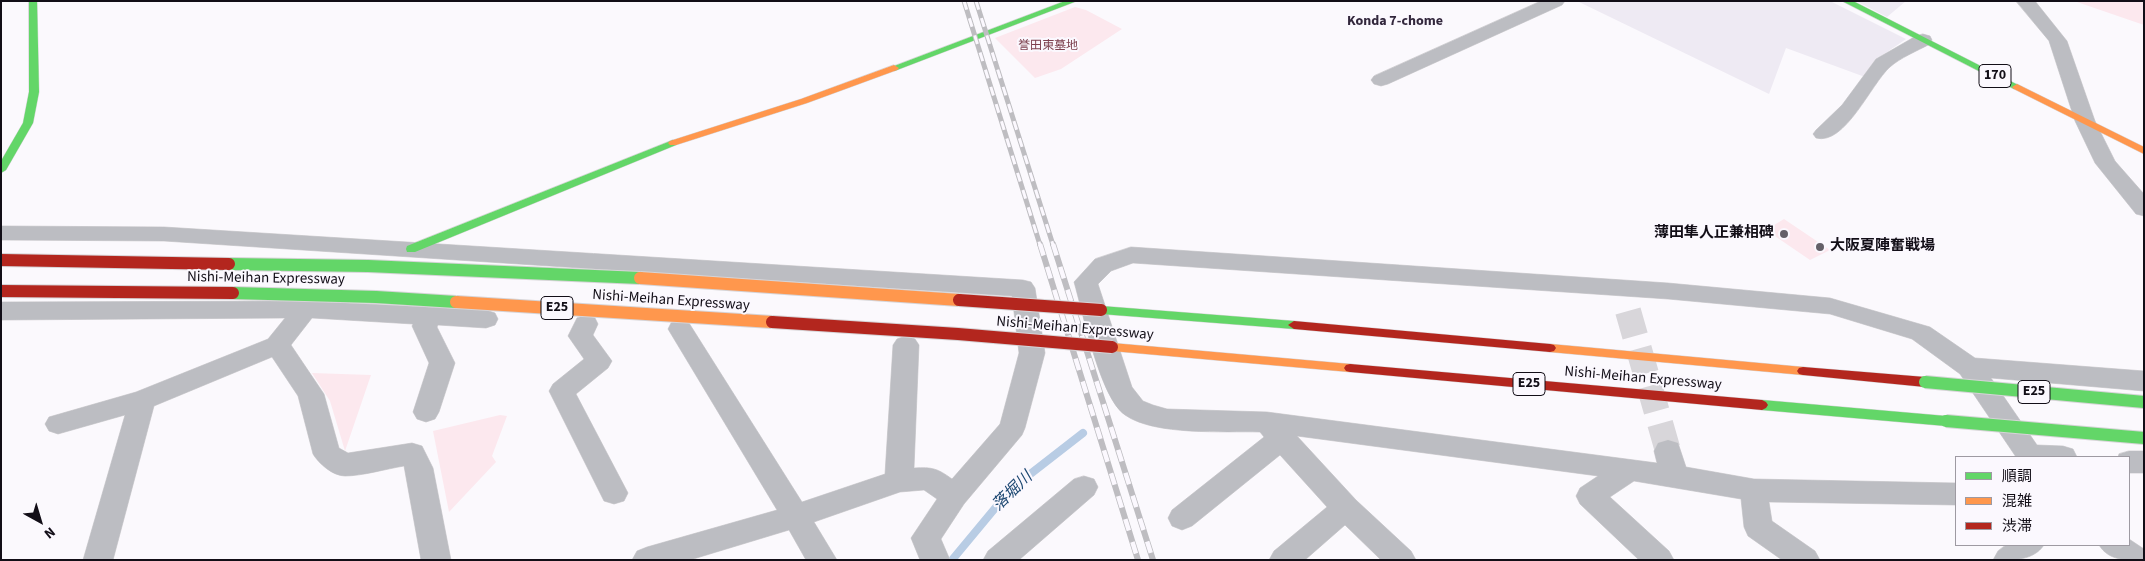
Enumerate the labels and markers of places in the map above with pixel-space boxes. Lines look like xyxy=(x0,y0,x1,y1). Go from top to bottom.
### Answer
place label: 薄田隼人正兼相碑 xyxy=(1654,225,1774,243)
marker: 薄田隼人正兼相碑 xyxy=(1778,228,1790,240)
place label: 大阪夏陣奮戦場 xyxy=(1830,238,1935,256)
marker: 大阪夏陣奮戦場 xyxy=(1814,241,1826,253)

